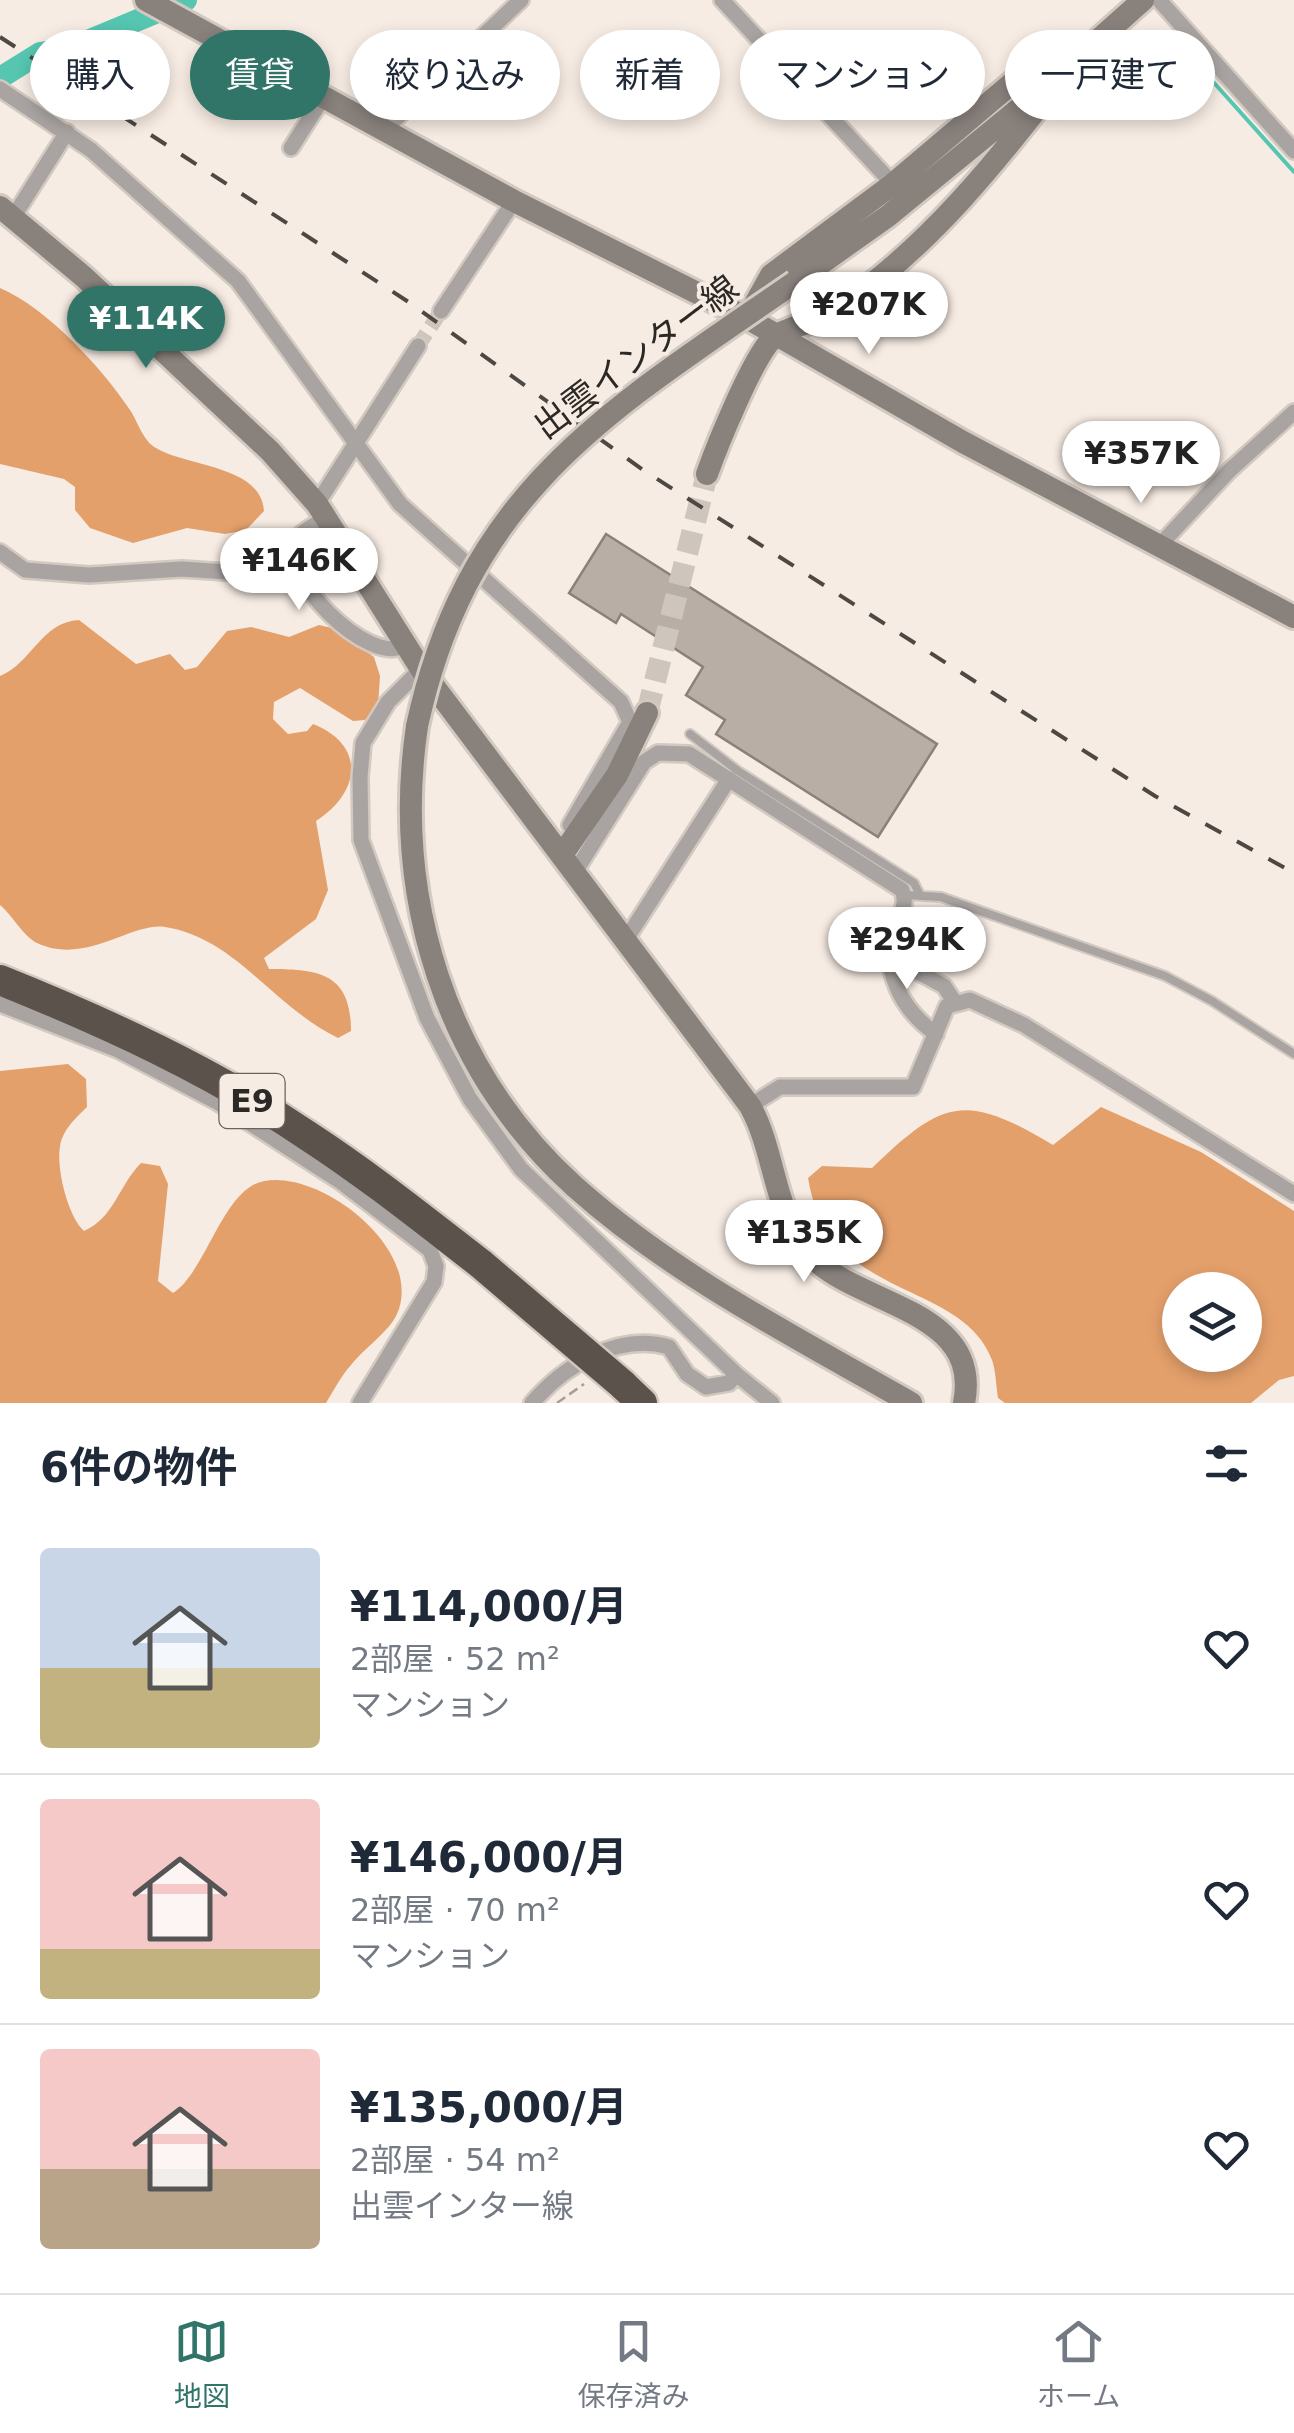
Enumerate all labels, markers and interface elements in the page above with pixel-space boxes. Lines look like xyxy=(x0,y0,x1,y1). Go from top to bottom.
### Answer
chip: 購入 xyxy=(30,30,170,120)
chip: 賃貸 xyxy=(190,30,330,120)
chip: 絞り込み xyxy=(350,30,560,120)
chip: 新着 xyxy=(580,30,720,120)
chip: マンション xyxy=(740,30,985,120)
chip: 一戸建て xyxy=(1005,30,1215,120)
street label: 出雲インター線 xyxy=(526,267,746,447)
pin: ¥207K xyxy=(799,272,939,357)
text: ¥207K xyxy=(812,285,926,323)
pin: ¥114K xyxy=(76,286,216,371)
text: ¥114K xyxy=(89,299,203,337)
pin: ¥357K xyxy=(1071,421,1211,506)
text: ¥357K xyxy=(1084,434,1198,472)
pin: ¥146K xyxy=(229,528,369,613)
text: ¥146K xyxy=(242,541,356,579)
pin: ¥294K xyxy=(837,907,977,992)
text: ¥294K xyxy=(850,920,964,958)
road number: E9 xyxy=(220,1074,284,1128)
pin: ¥135K xyxy=(734,1200,874,1285)
text: ¥135K xyxy=(747,1213,861,1251)
map controls xyxy=(1162,1272,1262,1372)
button: layers xyxy=(1162,1272,1262,1372)
icon: filters xyxy=(1199,1436,1254,1491)
text: 6件の物件 xyxy=(40,1443,237,1492)
text: ¥114,000/月 xyxy=(350,1582,628,1631)
icon: home xyxy=(120,1588,240,1708)
icon: heart xyxy=(1199,1621,1254,1676)
text: 2部屋 · 52 m² xyxy=(350,1640,560,1678)
text: マンション xyxy=(350,1686,510,1724)
text: ¥146,000/月 xyxy=(350,1833,628,1882)
icon: home xyxy=(120,1839,240,1959)
icon: heart xyxy=(1199,1872,1254,1927)
text: 2部屋 · 70 m² xyxy=(350,1891,560,1929)
text: マンション xyxy=(350,1937,510,1975)
text: ¥135,000/月 xyxy=(350,2083,628,2132)
icon: home xyxy=(120,2089,240,2209)
icon: heart xyxy=(1199,2122,1254,2177)
text: 2部屋 · 54 m² xyxy=(350,2141,560,2179)
text: 出雲インター線 xyxy=(350,2187,574,2225)
tab: 地図 xyxy=(174,2314,230,2414)
tab: 保存済み xyxy=(577,2314,689,2414)
tab: ホーム xyxy=(1037,2314,1120,2414)

